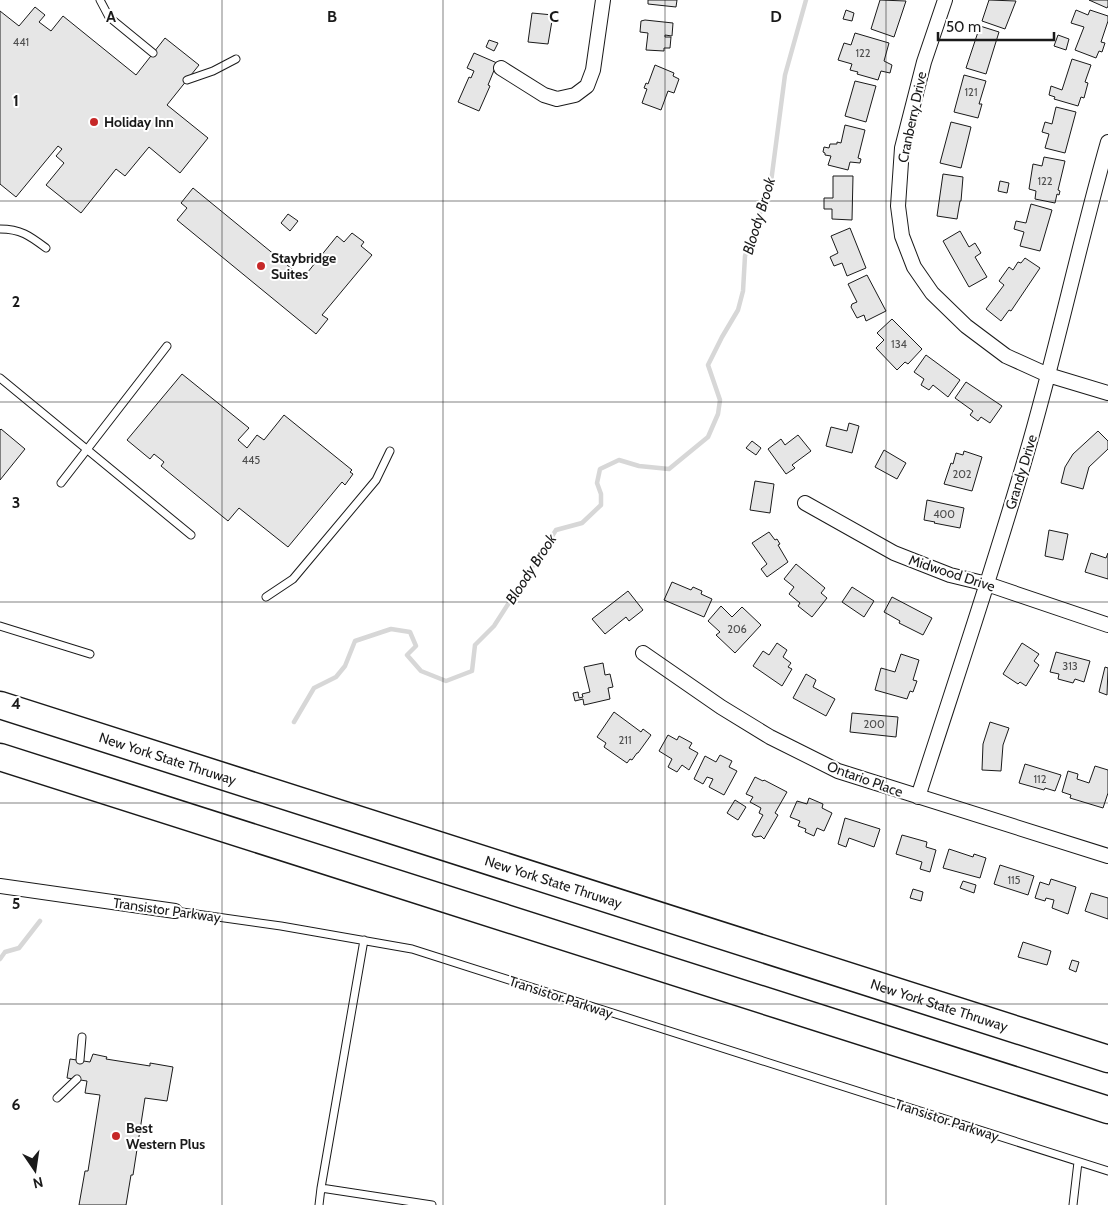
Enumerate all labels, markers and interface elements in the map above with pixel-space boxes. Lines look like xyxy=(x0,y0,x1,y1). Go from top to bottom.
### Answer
text: A xyxy=(106,7,116,26)
text: B xyxy=(327,7,337,26)
text: C xyxy=(549,7,559,26)
text: D xyxy=(770,7,782,26)
scale bar xyxy=(938,10,1054,42)
text: 50 m xyxy=(946,18,981,36)
house number: 441 xyxy=(13,35,29,49)
house number: 122 xyxy=(855,46,871,60)
street label: Cranberry Drive xyxy=(894,70,930,164)
house number: 121 xyxy=(965,85,977,99)
text: 1 xyxy=(13,91,19,110)
place label: Holiday Inn xyxy=(104,113,174,131)
marker: Holiday Inn xyxy=(88,116,100,128)
house number: 122 xyxy=(1037,174,1053,188)
water label: Bloody Brook xyxy=(739,175,779,257)
place label: Staybridge Suites xyxy=(271,249,336,283)
marker: Staybridge Suites xyxy=(255,260,267,272)
text: 2 xyxy=(12,292,20,311)
house number: 134 xyxy=(891,337,908,351)
street label: Grandy Drive xyxy=(1001,432,1041,512)
house number: 445 xyxy=(242,453,260,467)
house number: 202 xyxy=(952,467,972,481)
text: 3 xyxy=(12,493,20,512)
house number: 400 xyxy=(933,507,955,521)
water label: Bloody Brook xyxy=(502,530,561,607)
street label: Midwood Drive xyxy=(907,551,997,595)
house number: 206 xyxy=(727,622,747,636)
house number: 313 xyxy=(1062,659,1078,673)
text: 4 xyxy=(11,694,21,713)
house number: 200 xyxy=(863,717,885,731)
street label: New York State Thruway xyxy=(97,728,239,789)
house number: 211 xyxy=(619,733,631,747)
street label: Ontario Place xyxy=(825,757,905,801)
house number: 112 xyxy=(1034,772,1047,786)
street label: New York State Thruway xyxy=(483,851,624,912)
house number: 115 xyxy=(1007,873,1021,887)
text: 5 xyxy=(12,894,20,913)
street label: Transistor Parkway xyxy=(112,894,222,926)
street label: Transistor Parkway xyxy=(507,972,615,1022)
street label: New York State Thruway xyxy=(868,975,1010,1035)
text: 6 xyxy=(12,1095,21,1114)
street label: Transistor Parkway xyxy=(893,1095,1001,1145)
place label: Best Western Plus xyxy=(126,1119,205,1153)
marker: Best Western Plus xyxy=(110,1130,122,1142)
north arrow xyxy=(10,1145,60,1195)
text: N xyxy=(31,1173,45,1193)

